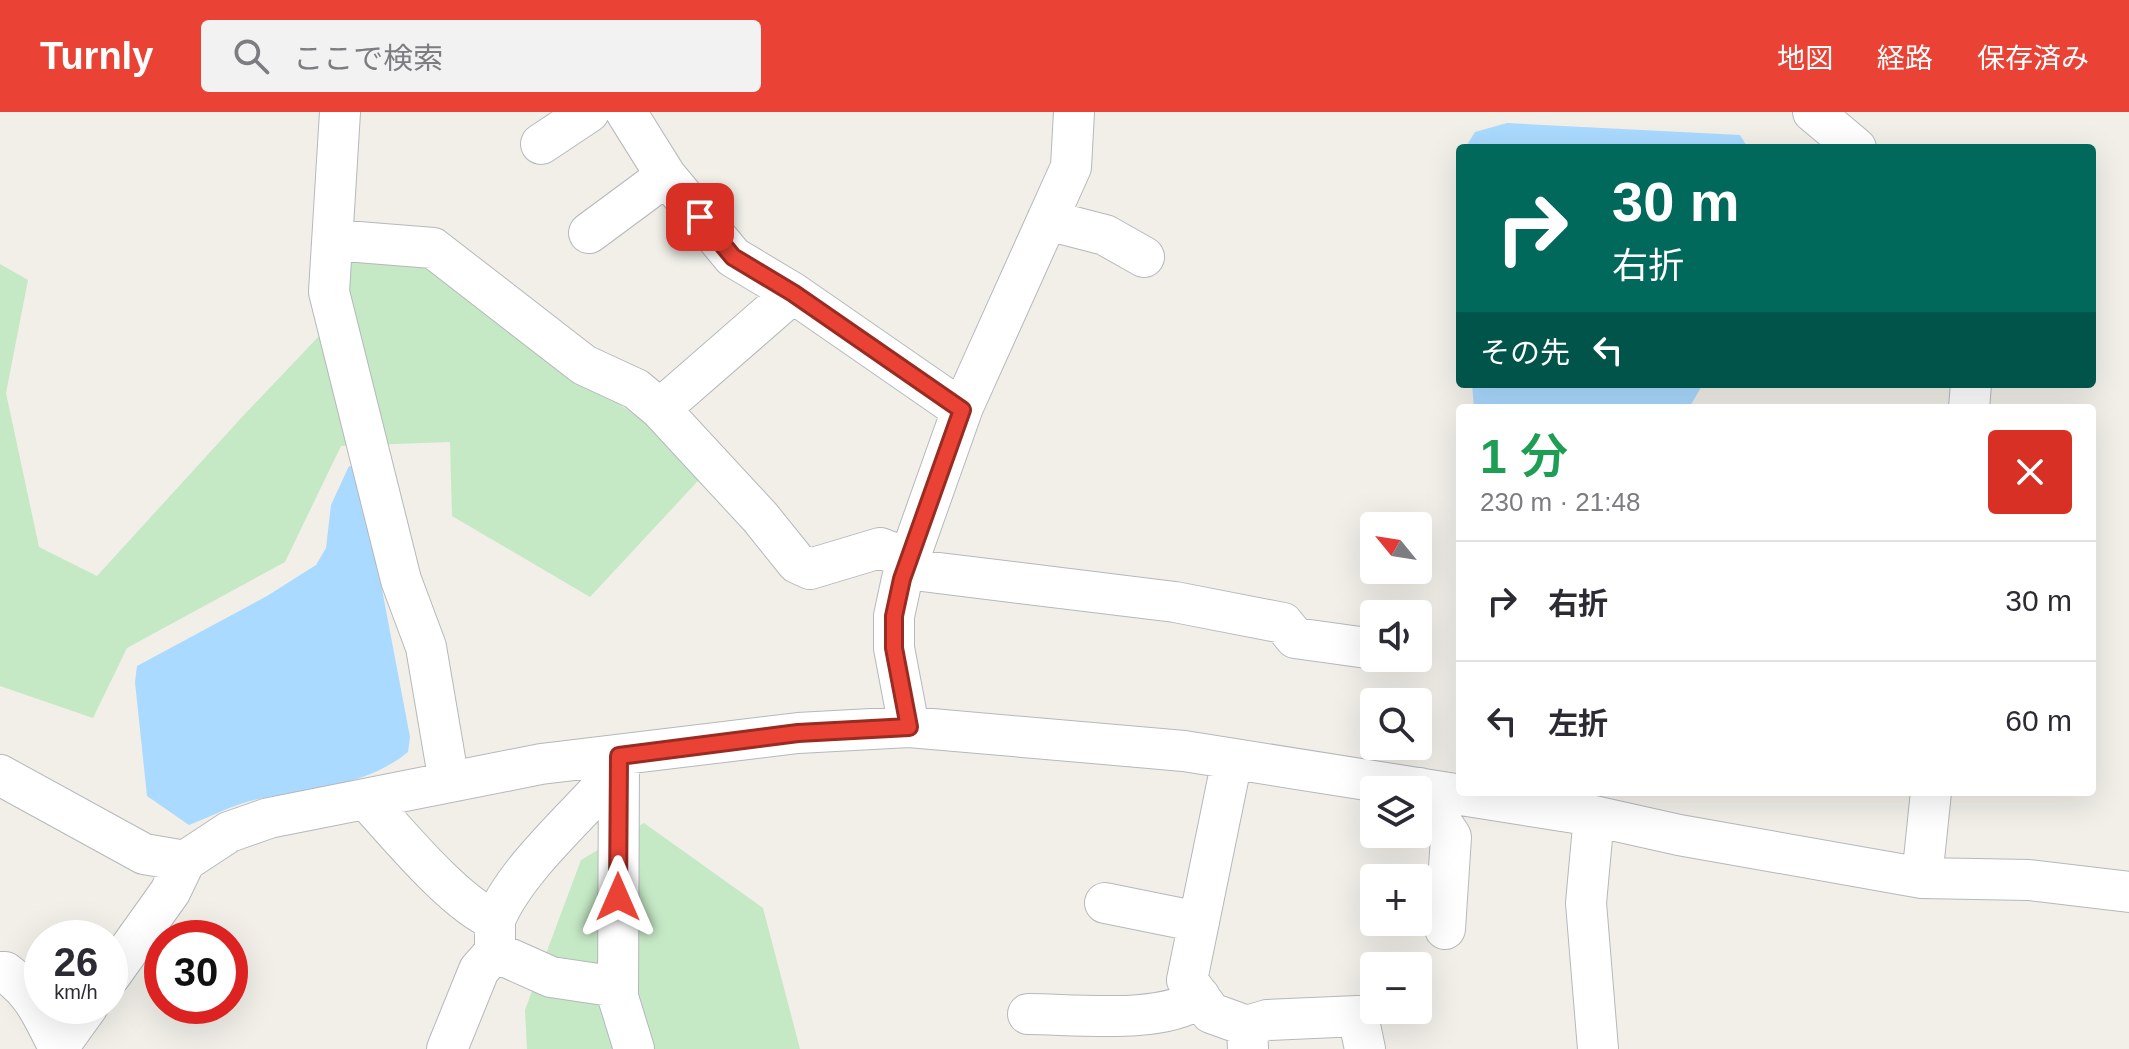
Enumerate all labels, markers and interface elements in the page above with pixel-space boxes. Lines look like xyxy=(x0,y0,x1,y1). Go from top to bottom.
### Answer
search box xyxy=(201,20,761,92)
icon: search xyxy=(229,34,273,78)
text: Turnly xyxy=(40,35,153,77)
text: ここで検索 xyxy=(293,42,443,75)
text: 地図 xyxy=(1777,43,1833,74)
text: 経路 xyxy=(1877,43,1933,74)
text: 保存済み xyxy=(1977,43,2089,74)
text: 30 m xyxy=(1612,170,1740,233)
icon: right xyxy=(1480,176,1584,280)
pin xyxy=(666,183,734,251)
icon: arrive xyxy=(678,195,722,239)
text: 右折 xyxy=(1612,245,1684,286)
icon: left xyxy=(1586,328,1630,372)
text: その先 xyxy=(1480,336,1570,369)
text: 1 分 xyxy=(1480,430,1568,483)
button: close xyxy=(1988,430,2072,514)
text: 230 m · 21:48 xyxy=(1480,487,1640,517)
north arrow xyxy=(1360,512,1432,584)
map controls xyxy=(1360,512,1432,1024)
icon: right xyxy=(1480,579,1524,623)
text: 30 m xyxy=(2005,584,2072,617)
text: 右折 xyxy=(1548,587,1608,620)
button: sound xyxy=(1360,600,1432,672)
button: search xyxy=(1360,688,1432,760)
icon: left xyxy=(1480,699,1524,743)
text: 60 m xyxy=(2005,704,2072,737)
text: 左折 xyxy=(1548,707,1608,740)
button: layers xyxy=(1360,776,1432,848)
position arrow xyxy=(576,855,660,939)
button: + xyxy=(1360,864,1432,936)
speed limit sign: 30 xyxy=(144,920,248,1024)
text: 26 xyxy=(54,940,98,984)
button: − xyxy=(1360,952,1432,1024)
text: km/h xyxy=(54,981,98,1003)

